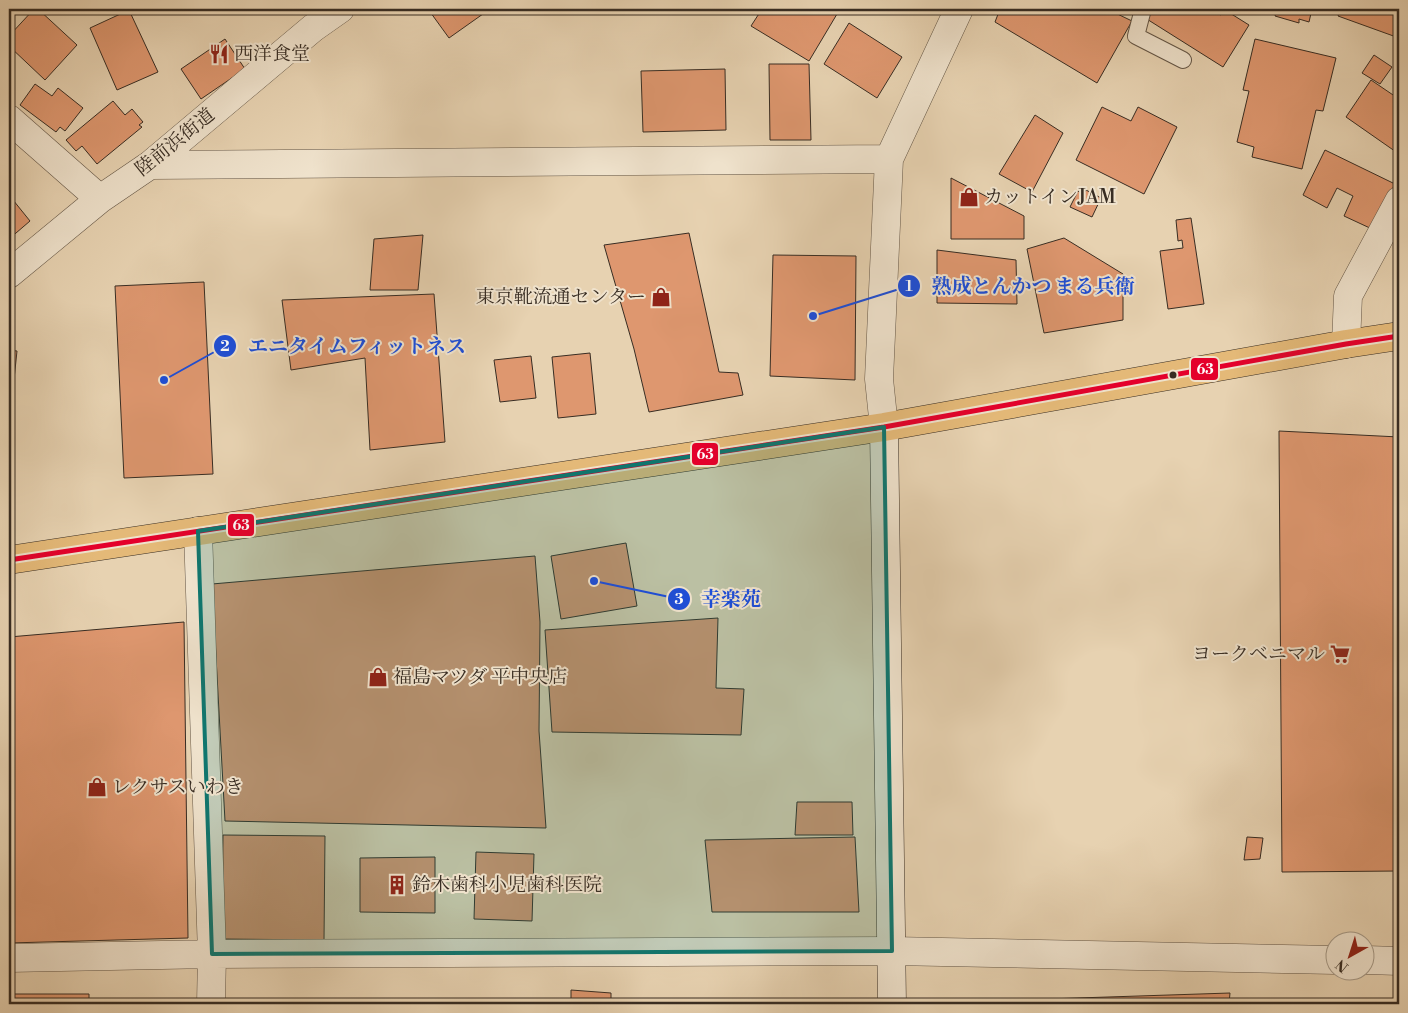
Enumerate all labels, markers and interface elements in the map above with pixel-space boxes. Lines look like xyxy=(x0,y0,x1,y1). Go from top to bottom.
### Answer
place label: 西洋食堂 xyxy=(234,42,310,66)
restaurant icon: 西洋食堂 xyxy=(208,43,230,65)
street label: 陸前浜街道 xyxy=(131,103,219,181)
place label: カットインJAM xyxy=(984,185,1116,209)
shop icon: カットインJAM xyxy=(958,186,980,208)
callout: 熟成とんかつ まる兵衛 xyxy=(897,268,1145,303)
text: 熟成とんかつ まる兵衛 xyxy=(931,275,1135,300)
text: 1 xyxy=(905,277,913,296)
place label: 東京靴流通センター xyxy=(476,285,646,309)
shop icon: 東京靴流通センター xyxy=(650,286,672,308)
callout: エニタイムフィットネス xyxy=(212,329,477,364)
text: エニタイムフィットネス xyxy=(248,335,466,360)
text: 2 xyxy=(220,337,230,356)
line badge: 63 xyxy=(1190,357,1219,381)
text: 63 xyxy=(1196,361,1214,379)
unlabelled marker xyxy=(1168,370,1178,380)
line badge: 63 xyxy=(691,442,719,466)
text: 63 xyxy=(696,446,714,464)
line badge: 63 xyxy=(227,513,255,537)
text: 63 xyxy=(232,517,250,535)
callout: 幸楽苑 xyxy=(666,581,771,616)
text: 幸楽苑 xyxy=(701,588,761,613)
text: 3 xyxy=(674,590,684,609)
place label: ヨークベニマル xyxy=(1192,642,1325,666)
supermarket icon: ヨークベニマル xyxy=(1329,643,1351,665)
place label: 福島マツダ 平中央店 xyxy=(393,665,567,689)
shop icon: 福島マツダ 平中央店 xyxy=(367,666,389,688)
place label: レクサスいわき xyxy=(112,775,244,799)
shop icon: レクサスいわき xyxy=(86,776,108,798)
place label: 鈴木歯科小児歯科医院 xyxy=(412,873,602,897)
building icon: 鈴木歯科小児歯科医院 xyxy=(386,874,408,896)
north arrow xyxy=(1326,930,1376,980)
text: N xyxy=(1332,955,1352,976)

